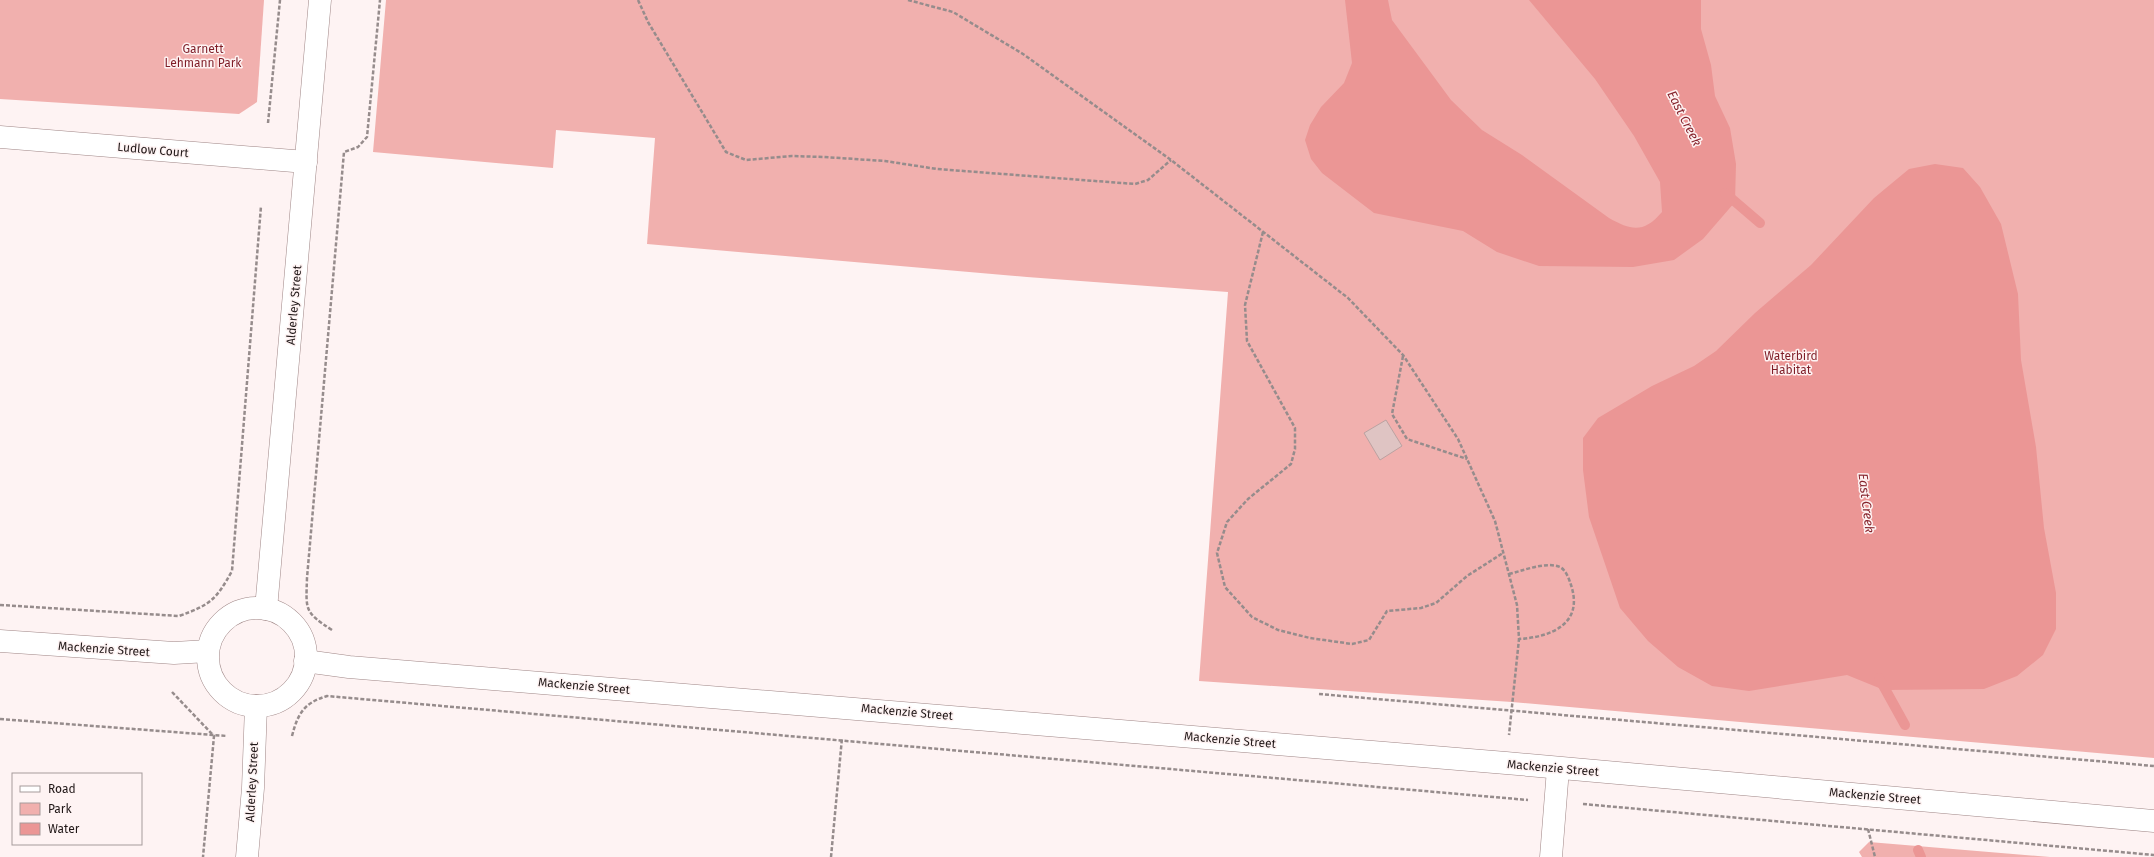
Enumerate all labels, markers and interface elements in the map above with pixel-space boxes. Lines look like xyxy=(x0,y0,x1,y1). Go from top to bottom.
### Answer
park label: Garnett Lehmann Park xyxy=(165,42,242,70)
water label: East Creek xyxy=(1664,88,1705,148)
street label: Ludlow Court xyxy=(117,140,190,160)
street label: Alderley Street xyxy=(284,264,305,346)
park label: Waterbird Habitat xyxy=(1764,349,1818,377)
water label: East Creek xyxy=(1855,472,1878,534)
street label: Mackenzie Street xyxy=(58,639,151,659)
street label: Mackenzie Street xyxy=(538,675,631,697)
street label: Mackenzie Street xyxy=(861,701,954,723)
street label: Mackenzie Street xyxy=(1184,729,1277,751)
street label: Alderley Street xyxy=(243,741,261,822)
street label: Mackenzie Street xyxy=(1507,757,1600,779)
legend xyxy=(12,773,142,845)
text: Road xyxy=(48,782,76,796)
street label: Mackenzie Street xyxy=(1829,785,1922,807)
text: Park xyxy=(48,802,72,816)
text: Water xyxy=(48,822,80,836)

